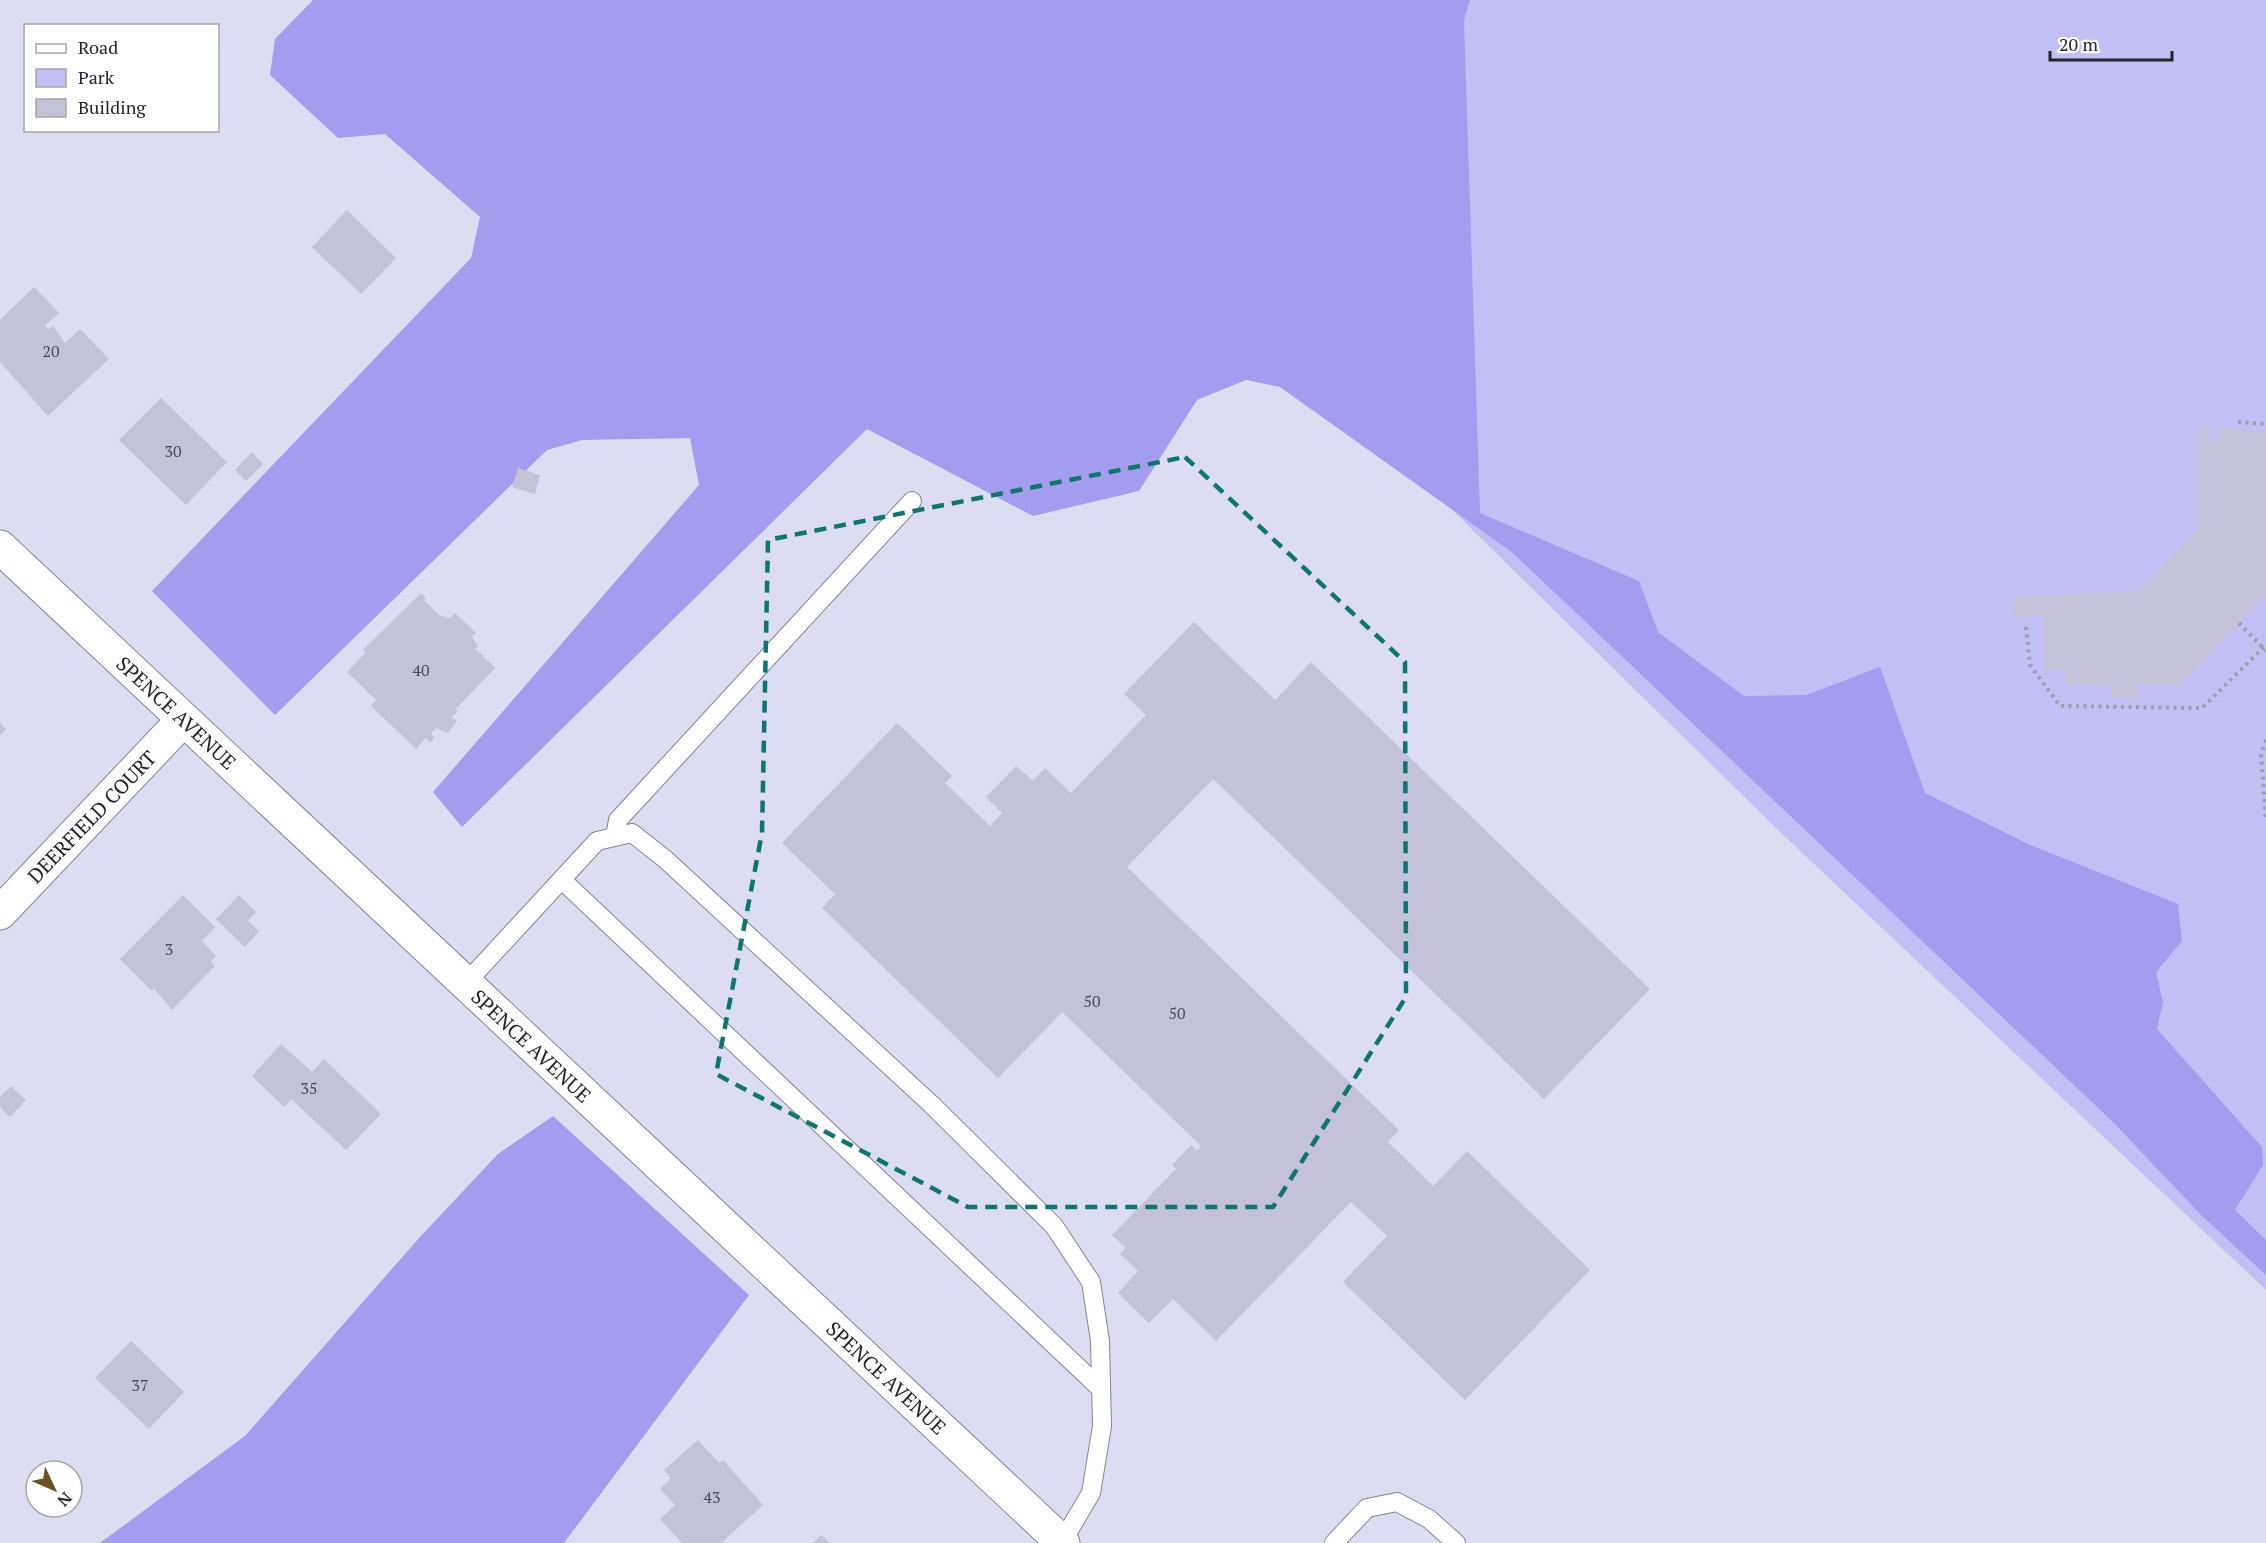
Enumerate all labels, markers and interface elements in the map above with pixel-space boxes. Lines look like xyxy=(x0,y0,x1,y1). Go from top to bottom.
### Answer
legend xyxy=(24,24,219,132)
scale bar xyxy=(2050,24,2172,62)
text: 20 m xyxy=(2059,32,2099,56)
text: Road xyxy=(78,35,118,59)
text: Park xyxy=(78,65,115,89)
text: Building xyxy=(78,95,146,119)
house number: 20 xyxy=(42,340,60,362)
house number: 30 xyxy=(164,440,182,462)
street label: SPENCE AVENUE xyxy=(111,650,242,775)
house number: 40 xyxy=(412,659,430,681)
street label: DEERFIELD COURT xyxy=(21,745,162,889)
house number: 3 xyxy=(165,938,173,960)
street label: SPENCE AVENUE xyxy=(466,983,597,1108)
house number: 50 xyxy=(1083,990,1101,1012)
house number: 50 xyxy=(1168,1002,1186,1024)
house number: 35 xyxy=(300,1077,318,1099)
street label: SPENCE AVENUE xyxy=(821,1315,952,1440)
house number: 37 xyxy=(131,1374,149,1396)
north arrow xyxy=(24,1459,84,1519)
house number: 43 xyxy=(703,1486,721,1508)
text: N xyxy=(53,1487,77,1511)

